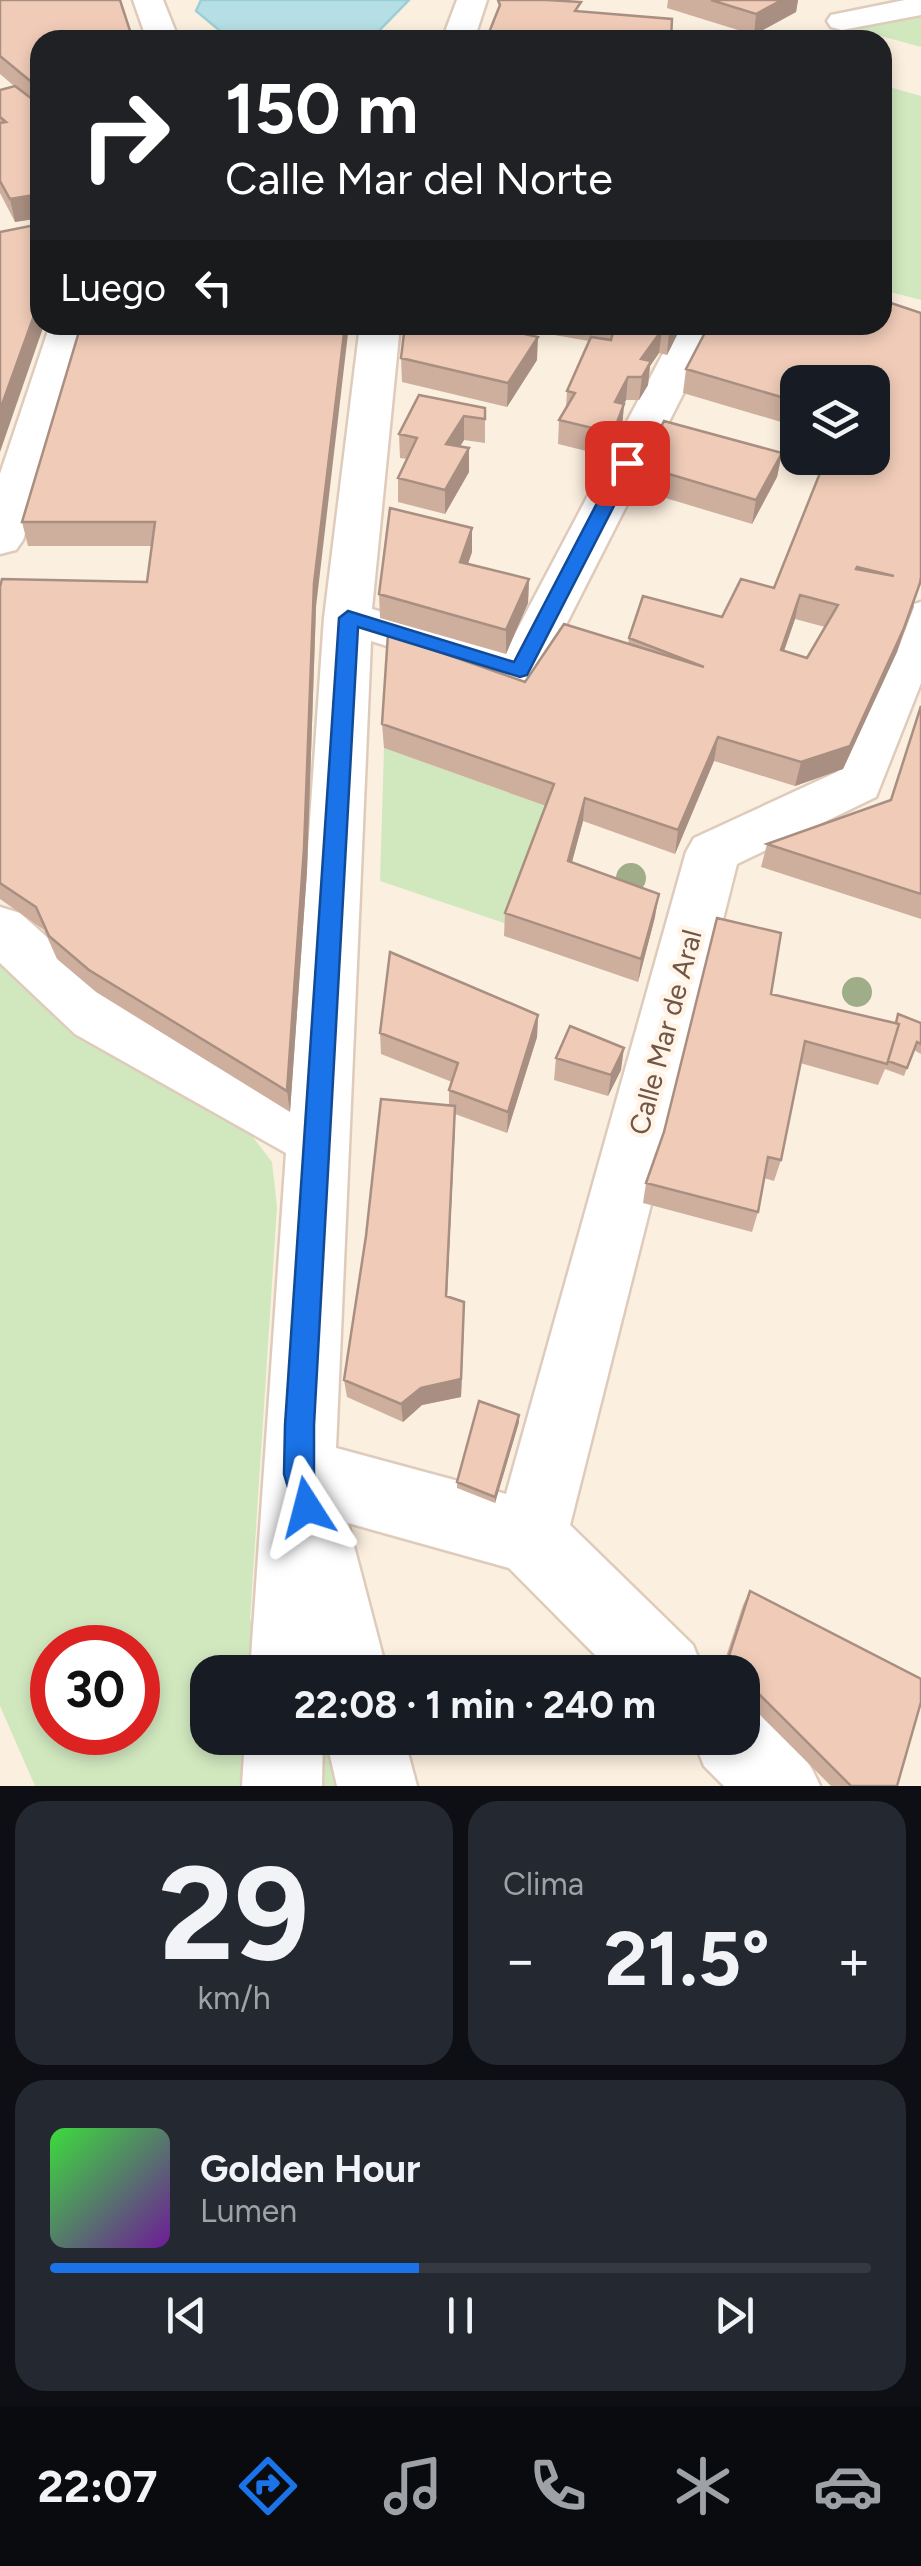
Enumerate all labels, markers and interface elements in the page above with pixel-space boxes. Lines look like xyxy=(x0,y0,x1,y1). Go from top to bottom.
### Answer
text: 150 m xyxy=(225,66,418,151)
icon: right xyxy=(60,70,190,200)
text: Calle Mar del Norte xyxy=(225,151,613,205)
icon: left xyxy=(186,260,241,315)
text: Luego xyxy=(60,265,166,311)
map controls xyxy=(780,365,890,475)
button: layers xyxy=(780,365,890,475)
pin xyxy=(585,421,670,506)
icon: arrive xyxy=(600,436,655,491)
street label: Calle Mar de Aral xyxy=(621,926,709,1138)
position arrow xyxy=(255,1455,359,1559)
speed limit sign: 30 xyxy=(30,1625,160,1755)
text: 22:08 · 1 min · 240 m xyxy=(294,1682,656,1728)
text: 29 xyxy=(159,1836,309,1992)
text: Clima xyxy=(503,1865,584,1903)
text: 21.5° xyxy=(604,1914,770,2004)
text: − xyxy=(503,1927,537,1993)
text: + xyxy=(837,1927,871,1993)
text: km/h xyxy=(197,1979,271,2017)
text: Golden Hour xyxy=(200,2146,421,2192)
text: Lumen xyxy=(200,2192,297,2230)
icon: previous xyxy=(159,2288,214,2343)
icon: pause xyxy=(433,2288,488,2343)
icon: next xyxy=(707,2288,762,2343)
icon: directions xyxy=(233,2451,303,2521)
icon: music xyxy=(378,2451,448,2521)
icon: phone xyxy=(523,2451,593,2521)
icon: climate xyxy=(668,2451,738,2521)
icon: car xyxy=(813,2451,883,2521)
text: 22:07 xyxy=(38,2459,157,2513)

